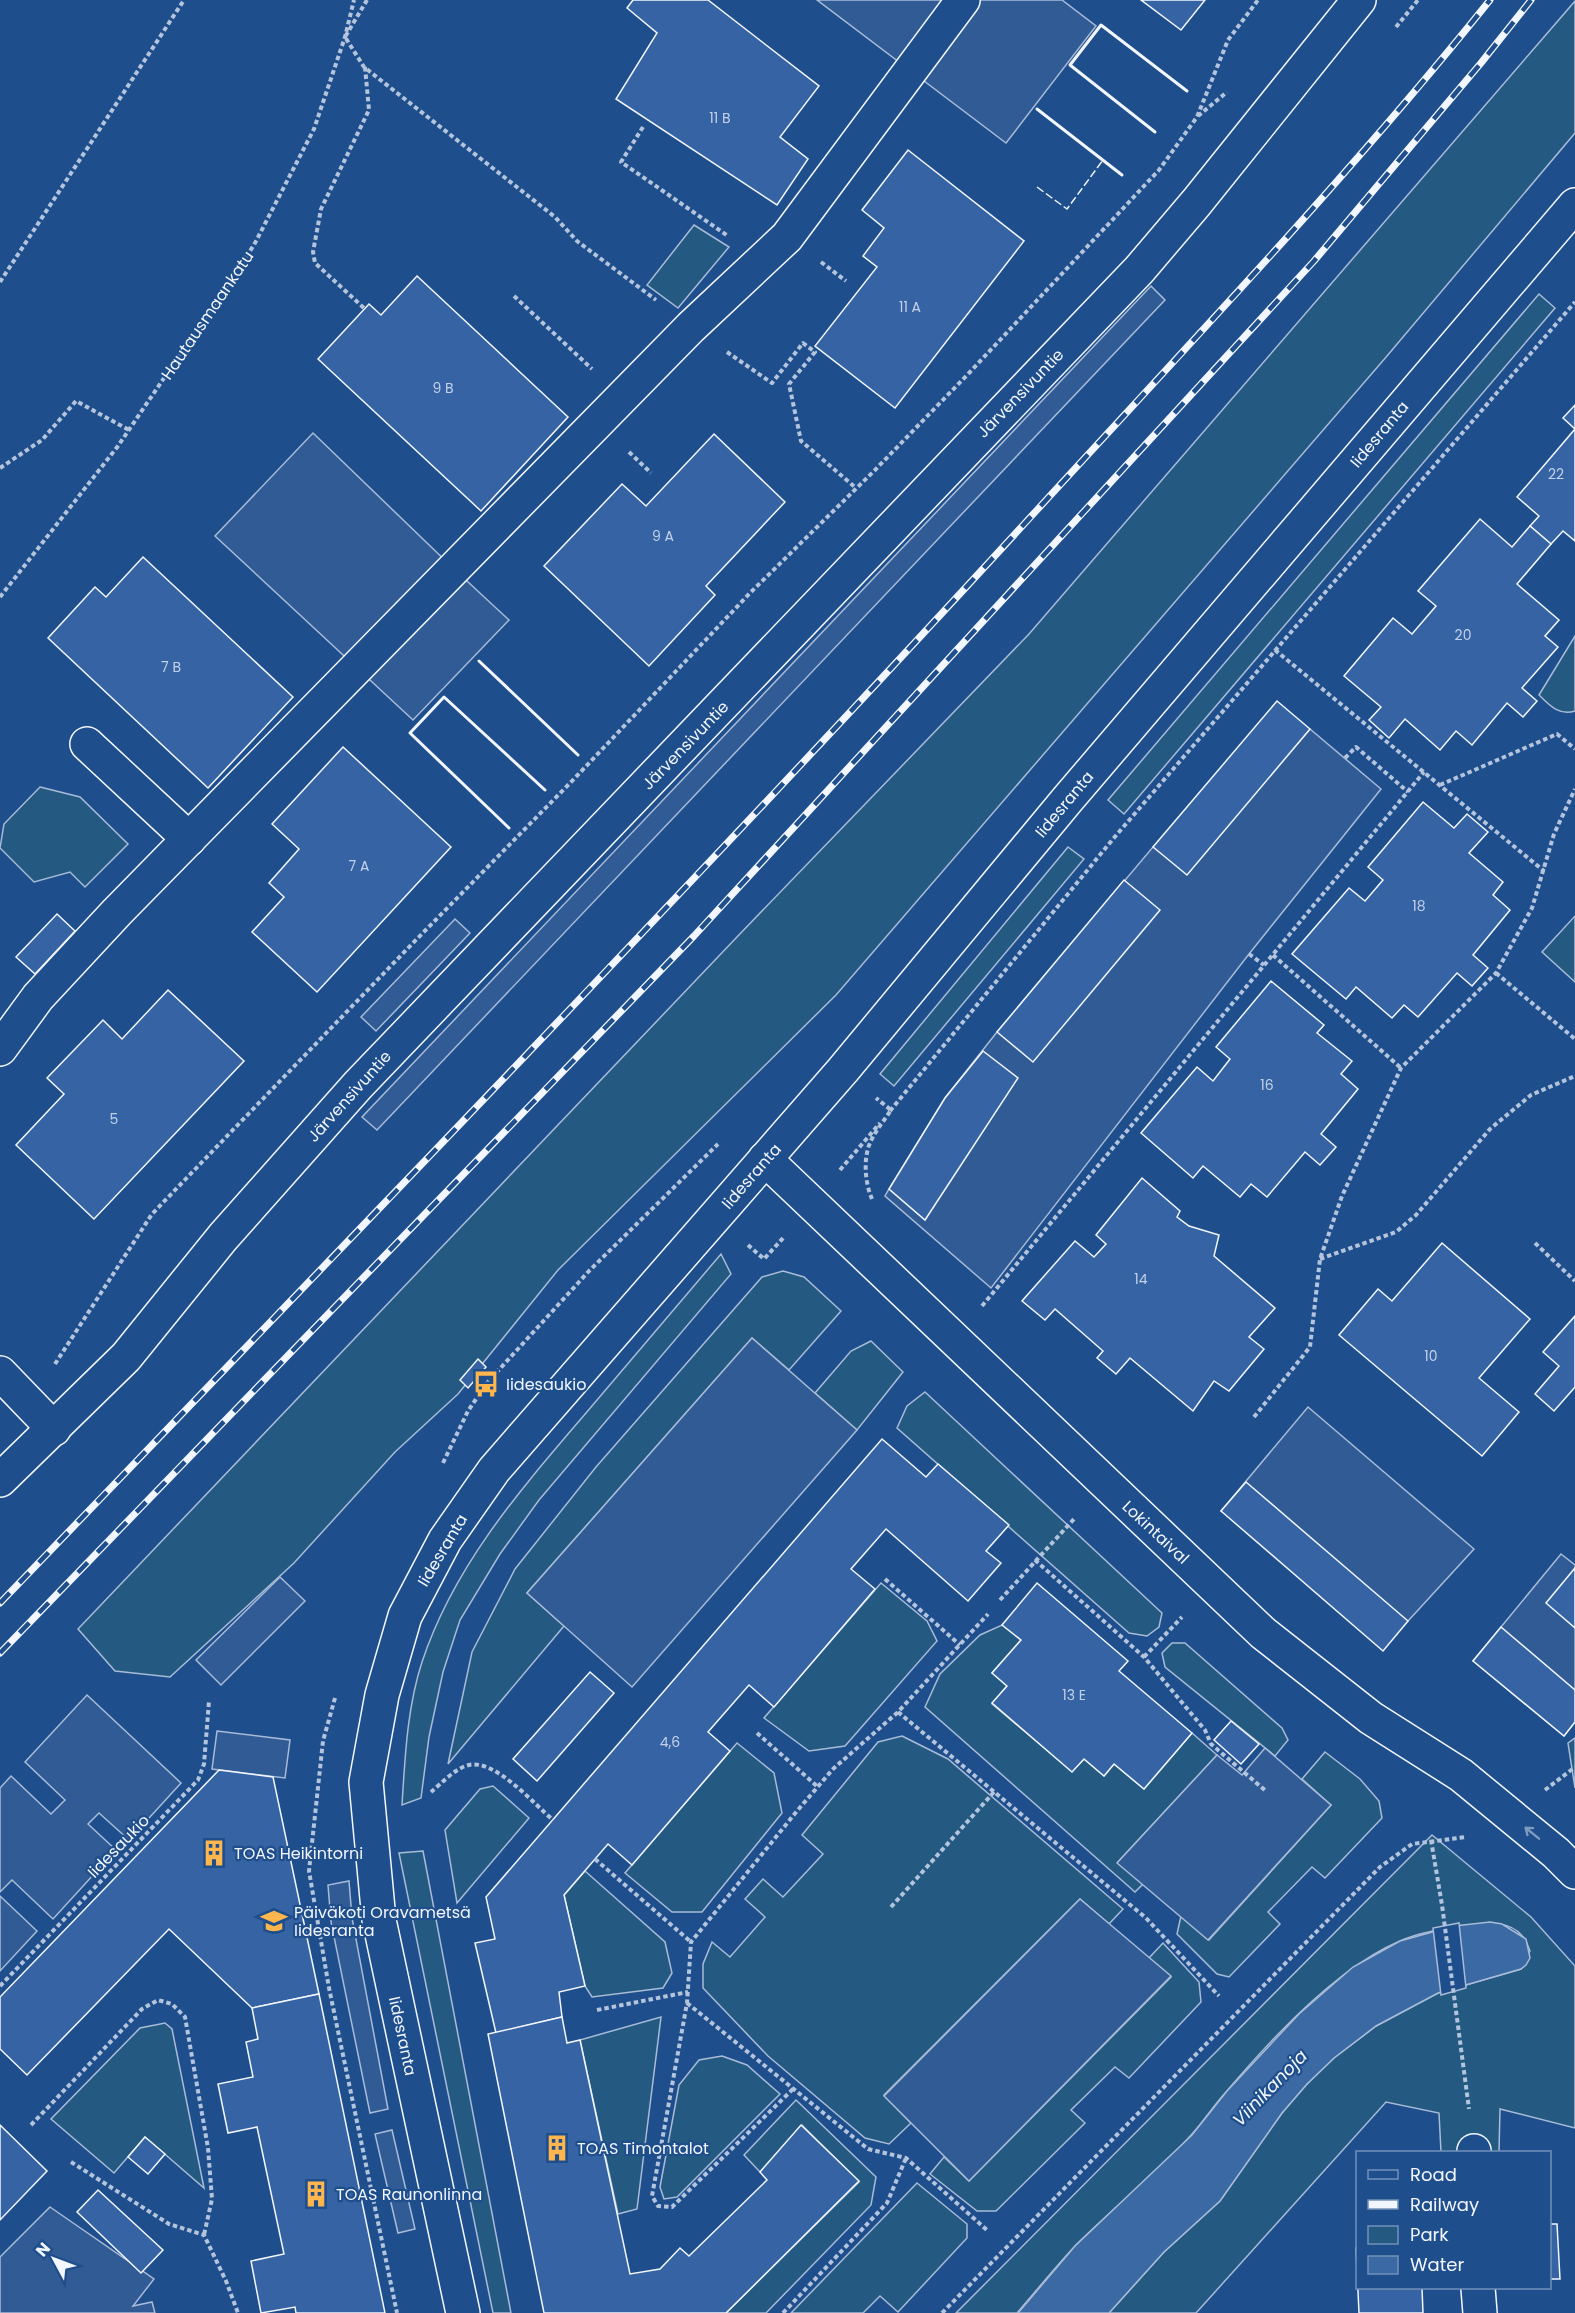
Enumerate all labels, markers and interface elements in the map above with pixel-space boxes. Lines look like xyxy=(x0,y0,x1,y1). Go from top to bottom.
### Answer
house number: 11 B xyxy=(709,108,731,128)
street label: Hautausmaankatu xyxy=(156,246,259,384)
house number: 11 A xyxy=(899,297,921,317)
street label: Järvensivuntie xyxy=(972,344,1069,443)
house number: 9 B xyxy=(432,378,454,398)
street label: Iidesranta xyxy=(1345,396,1414,473)
house number: 22 xyxy=(1548,464,1564,484)
house number: 9 A xyxy=(652,526,674,546)
house number: 20 xyxy=(1455,625,1471,645)
house number: 7 B xyxy=(161,657,181,677)
street label: Järvensivuntie xyxy=(637,696,734,795)
street label: Iidesranta xyxy=(1030,766,1099,843)
house number: 7 A xyxy=(349,856,369,876)
house number: 18 xyxy=(1412,896,1426,916)
street label: Järvensivuntie xyxy=(302,1046,397,1147)
house number: 16 xyxy=(1260,1075,1274,1095)
house number: 5 xyxy=(110,1109,118,1129)
street label: Iidesranta xyxy=(716,1138,787,1214)
house number: 14 xyxy=(1134,1269,1148,1289)
house number: 10 xyxy=(1424,1346,1438,1366)
bus stop icon: Iidesaukio xyxy=(471,1369,501,1399)
place label: Iidesaukio xyxy=(506,1373,586,1396)
street label: Lokintaival xyxy=(1117,1495,1194,1569)
street label: Iidesranta xyxy=(412,1510,473,1591)
house number: 13 E xyxy=(1062,1685,1086,1705)
house number: 4,6 xyxy=(660,1732,680,1752)
street label: Iidesaukio xyxy=(82,1809,155,1883)
one-way arrow xyxy=(1524,1826,1540,1839)
building icon: TOAS Heikintorni xyxy=(199,1838,229,1868)
place label: TOAS Heikintorni xyxy=(234,1842,363,1865)
place label: Päiväkoti Oravametsä Iidesranta xyxy=(294,1901,471,1942)
school or university icon: Päiväkoti Oravametsä Iidesranta xyxy=(259,1906,289,1936)
street label: Iidesranta xyxy=(383,1994,422,2078)
water label: Viinikanoja xyxy=(1227,2044,1313,2132)
building icon: TOAS Timontalot xyxy=(542,2133,572,2163)
place label: TOAS Timontalot xyxy=(577,2137,709,2160)
legend xyxy=(1356,2151,1551,2289)
text: Road xyxy=(1410,2162,1457,2187)
building icon: TOAS Raunonlinna xyxy=(301,2179,331,2209)
place label: TOAS Raunonlinna xyxy=(336,2183,482,2206)
text: Railway xyxy=(1410,2192,1479,2217)
text: Park xyxy=(1410,2222,1449,2247)
north arrow xyxy=(24,2229,84,2289)
text: N xyxy=(30,2237,56,2262)
text: Water xyxy=(1410,2252,1464,2277)

